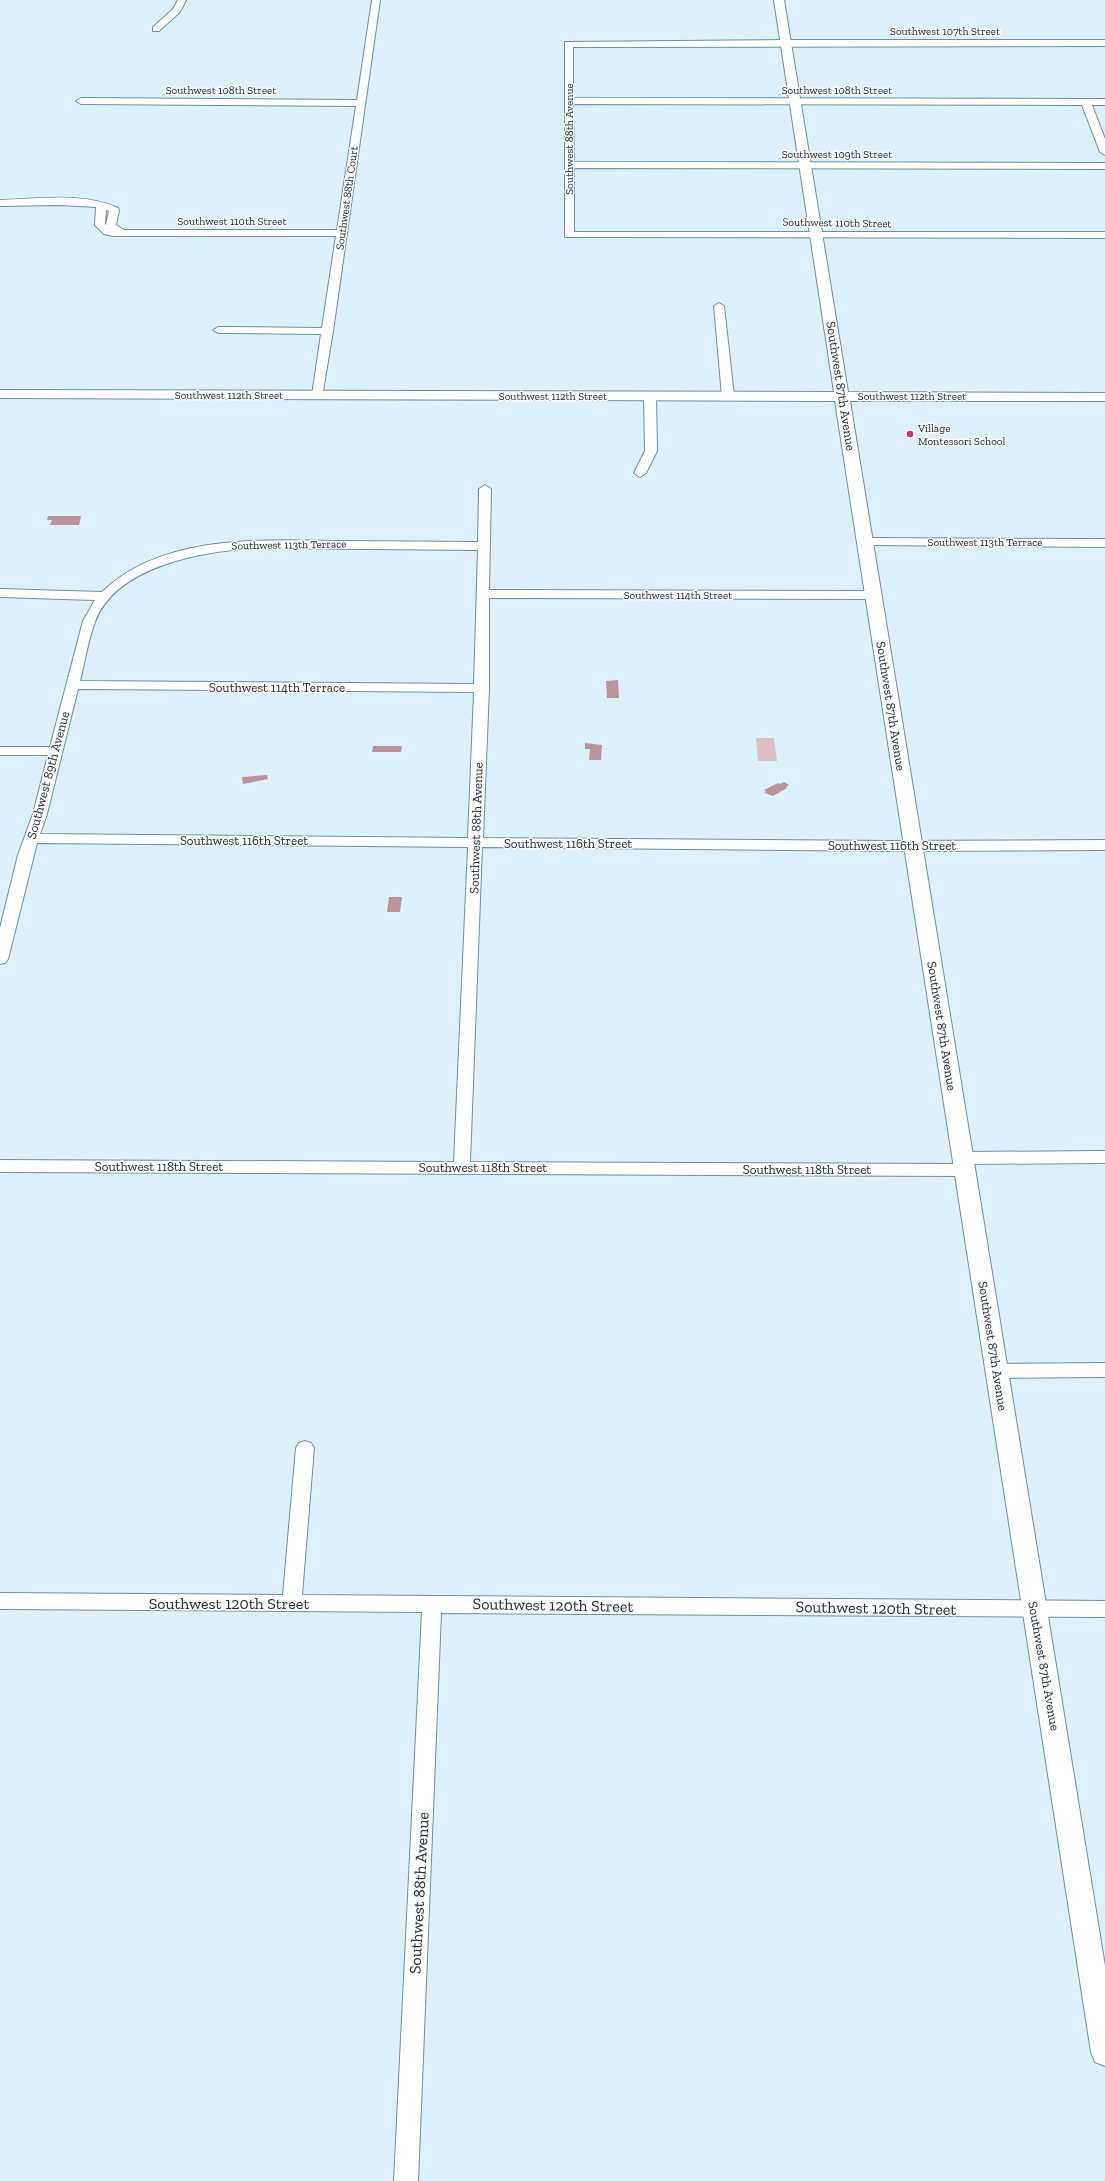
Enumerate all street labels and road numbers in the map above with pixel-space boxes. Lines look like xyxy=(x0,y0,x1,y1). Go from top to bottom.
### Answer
street label: Southwest 107th Street xyxy=(890,25,1001,38)
street label: Southwest 88th Avenue xyxy=(563,83,576,195)
street label: Southwest 108th Street xyxy=(166,84,277,97)
street label: Southwest 108th Street xyxy=(782,84,893,97)
street label: Southwest 88th Court xyxy=(333,144,361,251)
street label: Southwest 109th Street xyxy=(782,148,893,161)
street label: Southwest 110th Street xyxy=(178,215,287,228)
street label: Southwest 110th Street xyxy=(782,216,893,230)
street label: Southwest 87th Avenue xyxy=(823,320,859,452)
street label: Southwest 112th Street xyxy=(175,389,284,402)
street label: Southwest 112th Street xyxy=(499,390,608,403)
street label: Southwest 112th Street xyxy=(858,390,967,403)
street label: Southwest 113th Terrace xyxy=(928,536,1042,549)
street label: Southwest 113th Terrace xyxy=(231,537,347,553)
street label: Southwest 114th Street xyxy=(624,589,733,602)
street label: Southwest 87th Avenue xyxy=(873,640,909,772)
street label: Southwest 114th Terrace xyxy=(209,680,345,695)
street label: Southwest 89th Avenue xyxy=(24,709,72,841)
street label: Southwest 88th Avenue xyxy=(466,762,486,894)
street label: Southwest 116th Street xyxy=(180,833,308,848)
street label: Southwest 116th Street xyxy=(504,836,632,851)
street label: Southwest 116th Street xyxy=(828,838,956,853)
street label: Southwest 87th Avenue xyxy=(924,960,960,1092)
street label: Southwest 118th Street xyxy=(95,1159,223,1174)
street label: Southwest 118th Street xyxy=(419,1160,547,1175)
street label: Southwest 118th Street xyxy=(743,1162,871,1177)
street label: Southwest 87th Avenue xyxy=(975,1280,1011,1412)
street label: Southwest 120th Street xyxy=(149,1594,309,1613)
street label: Southwest 120th Street xyxy=(473,1594,634,1616)
street label: Southwest 120th Street xyxy=(796,1597,957,1619)
street label: Southwest 87th Avenue xyxy=(1025,1600,1063,1732)
street label: Southwest 88th Avenue xyxy=(405,1811,433,1975)

